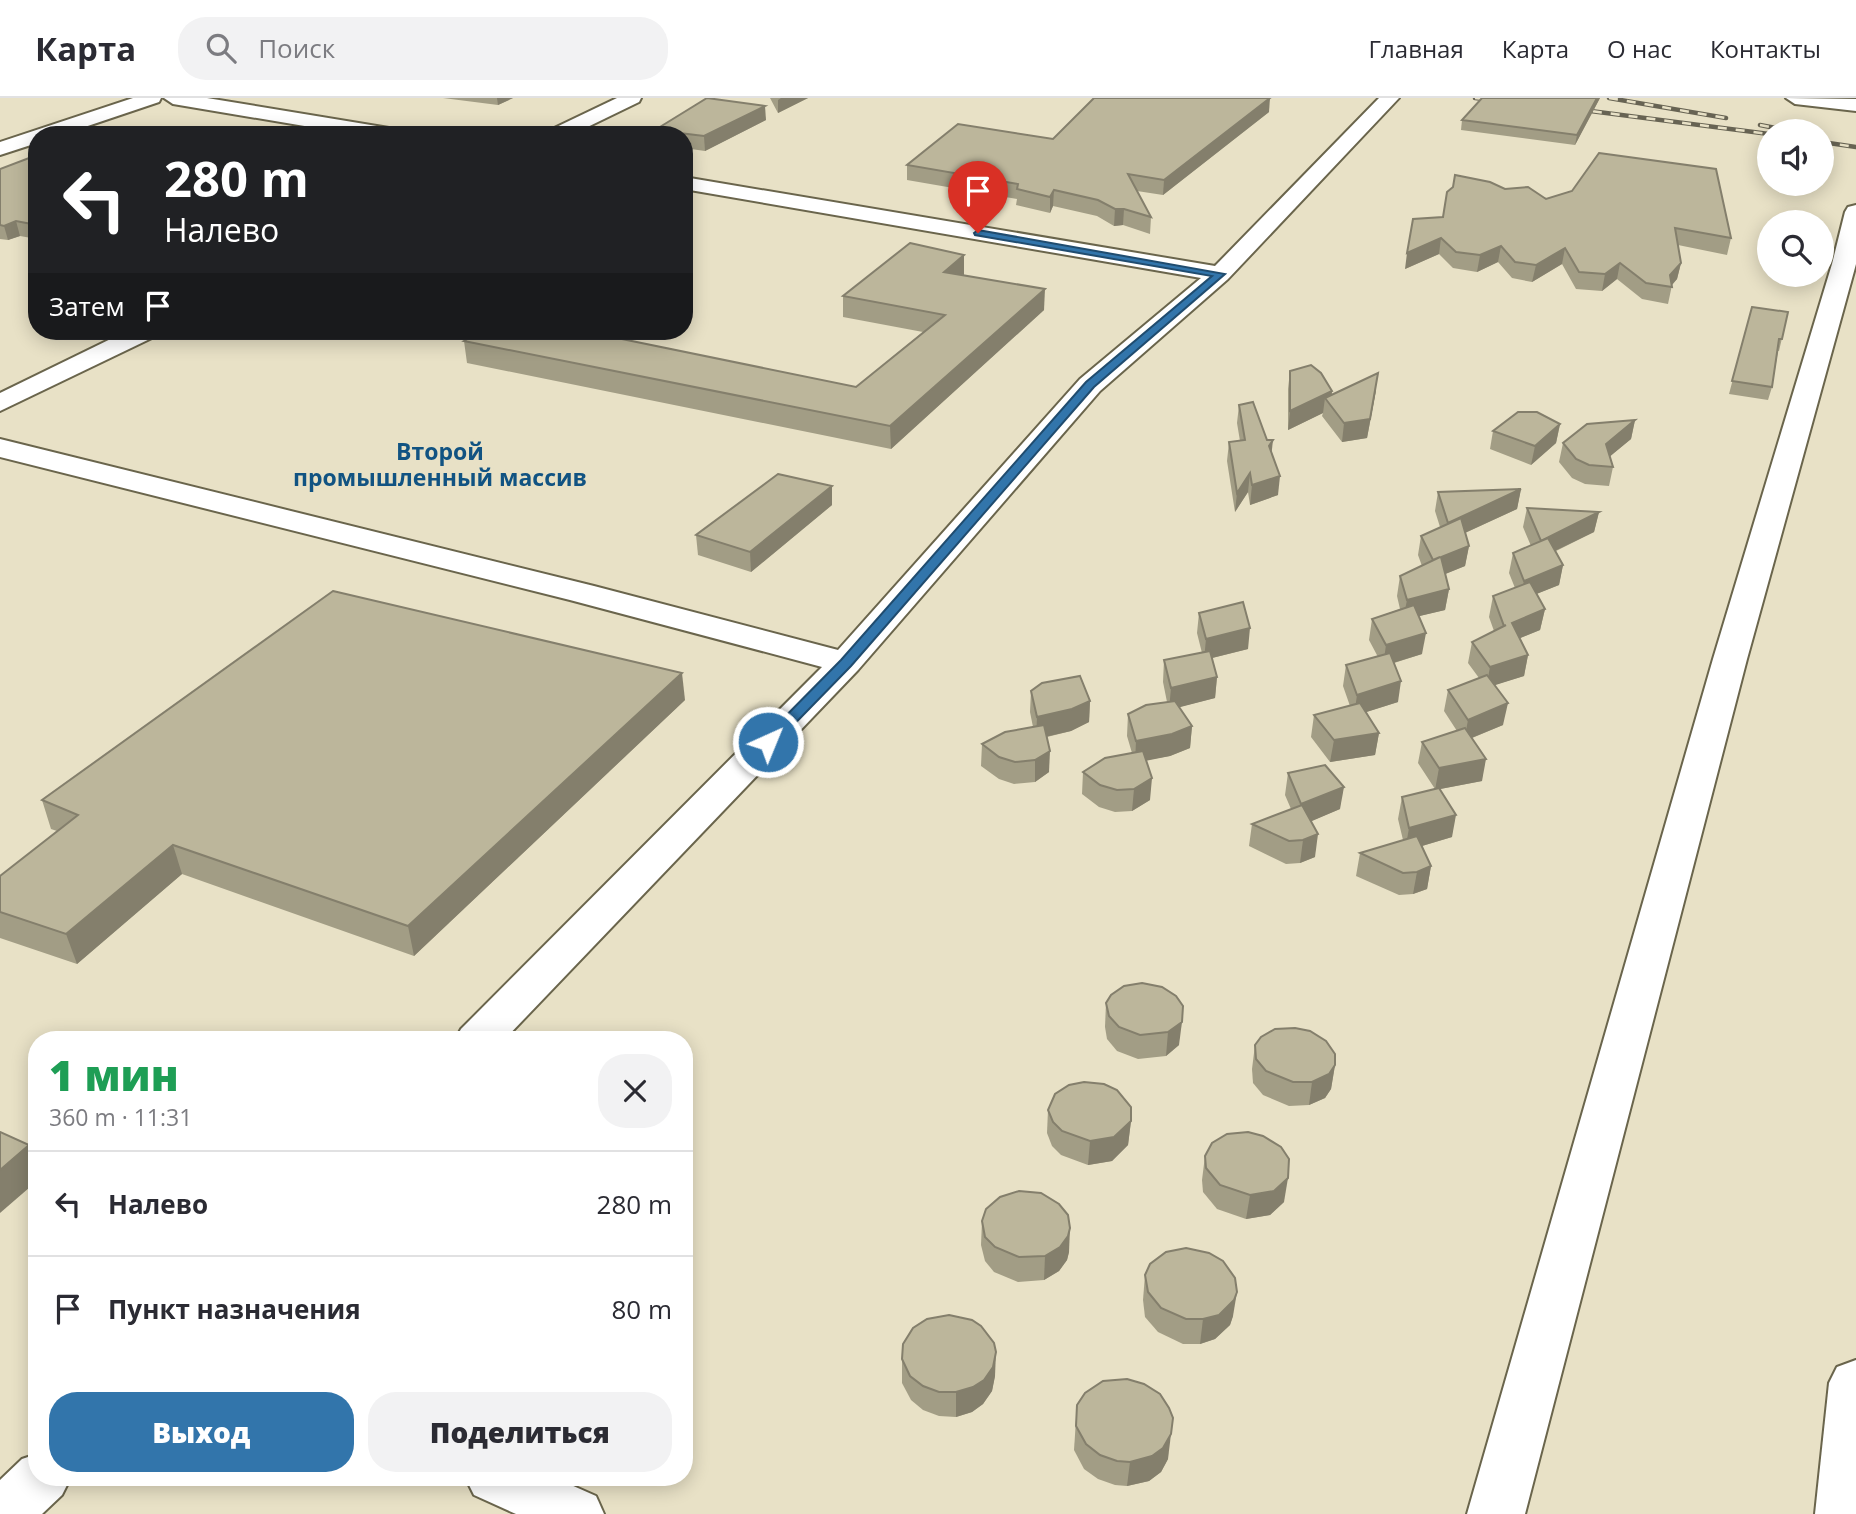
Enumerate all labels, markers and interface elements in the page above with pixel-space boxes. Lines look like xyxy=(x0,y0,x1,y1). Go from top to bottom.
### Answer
search box xyxy=(178,17,668,80)
text: Карта xyxy=(35,26,136,71)
icon: search xyxy=(202,29,240,67)
text: Поиск xyxy=(258,30,335,66)
text: Главная xyxy=(1369,32,1464,65)
text: Карта xyxy=(1502,32,1569,65)
text: О нас xyxy=(1607,32,1672,65)
text: Контакты xyxy=(1710,32,1821,65)
map controls xyxy=(1757,119,1834,287)
button: sound xyxy=(1757,119,1834,196)
text: 280 m xyxy=(164,145,309,211)
icon: left xyxy=(49,154,140,245)
pin xyxy=(948,161,1008,233)
icon: arrive xyxy=(959,172,997,210)
text: Налево xyxy=(164,208,279,251)
button: search xyxy=(1757,210,1834,287)
icon: arrive xyxy=(139,287,177,325)
text: Затем xyxy=(49,288,125,324)
district label: Второй промышленный массив xyxy=(293,435,587,493)
position arrow xyxy=(731,705,805,779)
text: 1 мин xyxy=(49,1046,179,1103)
button: close xyxy=(598,1054,672,1128)
text: 360 m · 11:31 xyxy=(49,1101,192,1133)
icon: left xyxy=(49,1185,87,1223)
text: Налево xyxy=(108,1186,208,1222)
text: 280 m xyxy=(597,1186,672,1222)
icon: arrive xyxy=(49,1290,87,1328)
text: Пункт назначения xyxy=(108,1291,361,1327)
text: 80 m xyxy=(611,1291,672,1327)
button: Выход xyxy=(49,1392,354,1472)
button: Поделиться xyxy=(368,1392,672,1472)

